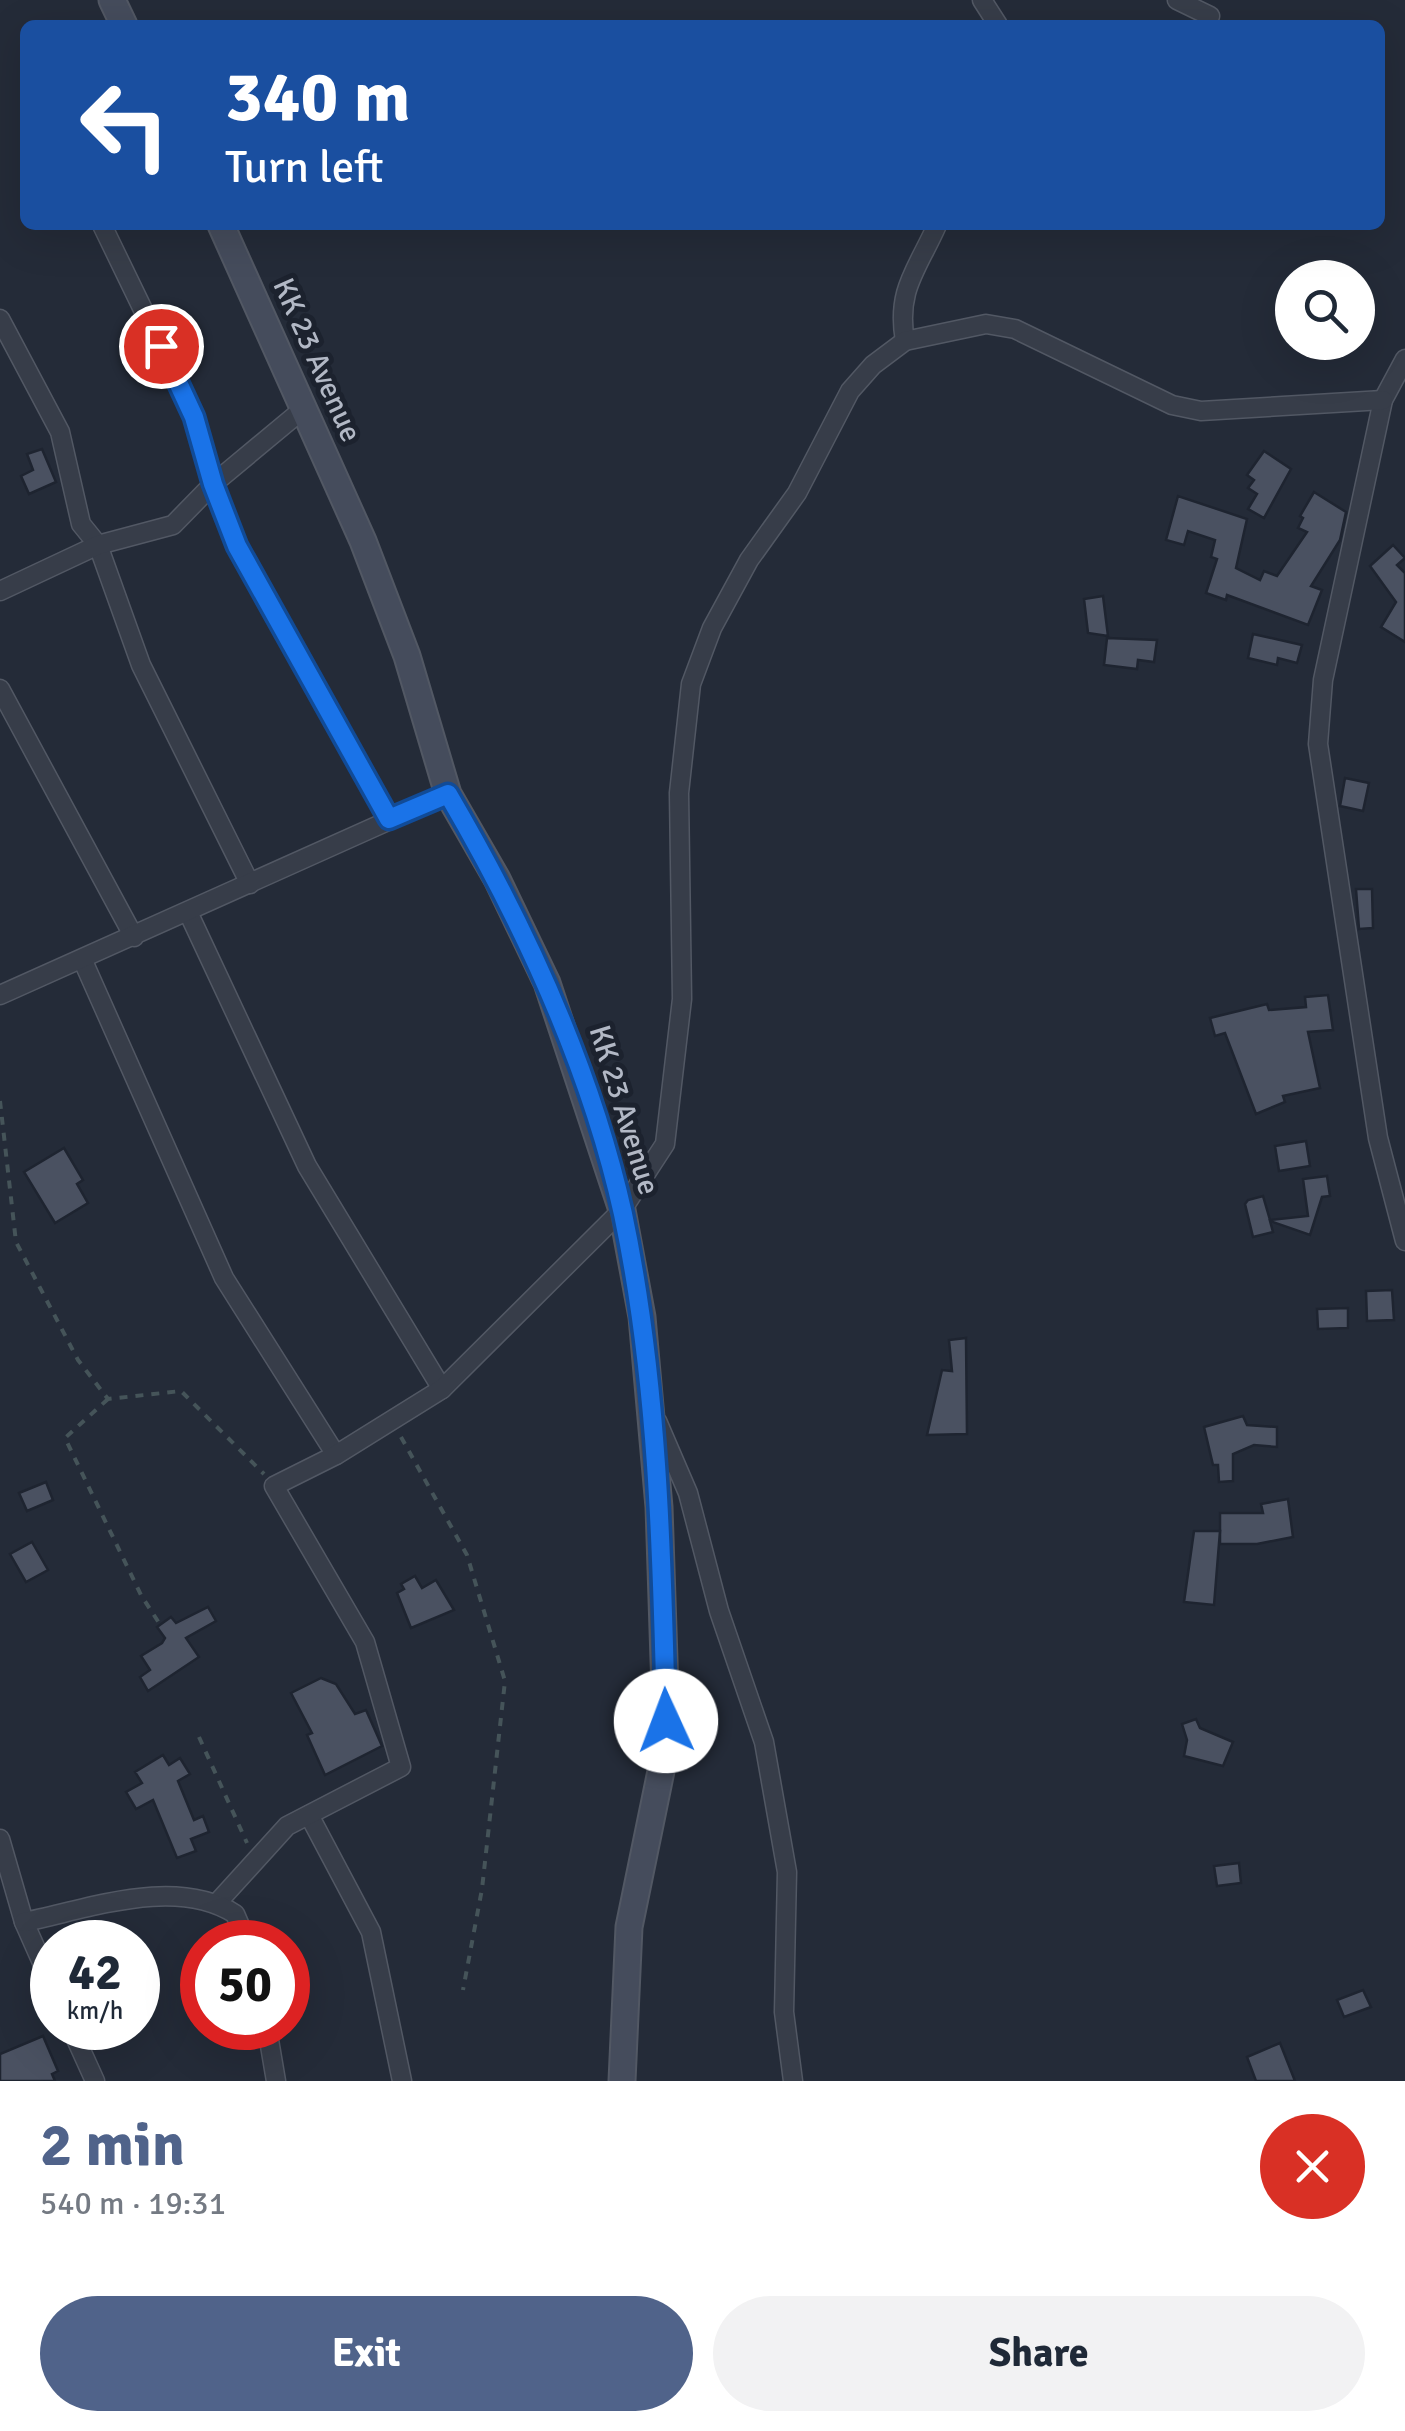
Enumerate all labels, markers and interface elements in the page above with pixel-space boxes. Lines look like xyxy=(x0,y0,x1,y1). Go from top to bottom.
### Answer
text: 340 m xyxy=(225,54,410,140)
icon: left xyxy=(60,60,190,190)
text: Turn left xyxy=(225,140,384,195)
map controls xyxy=(1275,260,1375,360)
button: search xyxy=(1275,260,1375,360)
street label: KK 23 Avenue xyxy=(264,272,370,448)
pin xyxy=(119,304,204,389)
icon: arrive xyxy=(134,319,189,374)
street label: KK 23 Avenue xyxy=(581,1021,667,1199)
position arrow xyxy=(614,1669,718,1773)
speed limit sign: 50 xyxy=(180,1920,310,2050)
text: 42 xyxy=(68,1942,122,2004)
text: km/h xyxy=(67,1995,123,2026)
text: 2 min xyxy=(40,2109,185,2183)
button: close xyxy=(1260,2114,1365,2219)
text: 540 m · 19:31 xyxy=(40,2184,226,2223)
button: Exit xyxy=(40,2296,693,2411)
button: Share xyxy=(713,2296,1365,2411)

